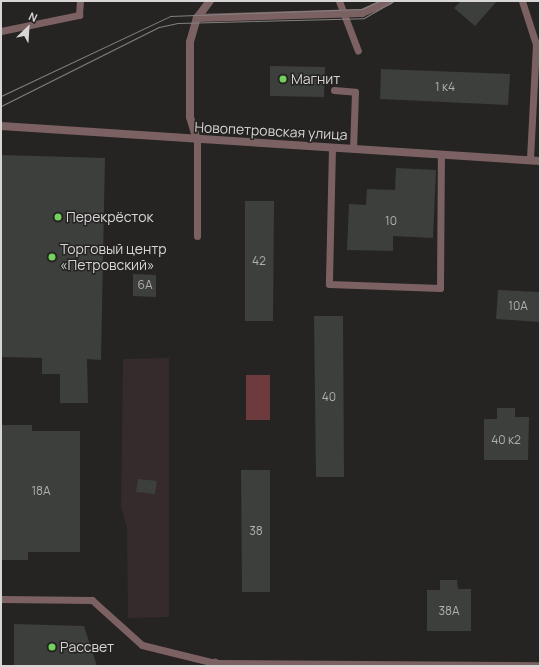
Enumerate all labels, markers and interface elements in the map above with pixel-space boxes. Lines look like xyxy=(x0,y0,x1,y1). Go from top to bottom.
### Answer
north arrow xyxy=(8,8,48,48)
text: N xyxy=(27,8,40,25)
place label: Магнит xyxy=(291,71,340,87)
marker: Магнит xyxy=(278,74,288,84)
house number: 1 к4 xyxy=(435,80,455,94)
street label: Новопетровская улица xyxy=(194,119,348,143)
place label: Перекрёсток xyxy=(66,209,153,225)
marker: Перекрёсток xyxy=(53,212,63,222)
house number: 10 xyxy=(385,214,397,228)
place label: Торговый центр «Петровский» xyxy=(60,241,167,274)
marker: Торговый центр «Петровский» xyxy=(47,252,57,262)
house number: 42 xyxy=(252,254,266,268)
house number: 6А xyxy=(137,278,153,292)
house number: 10А xyxy=(508,299,528,313)
house number: 40 xyxy=(322,390,336,404)
house number: 40 к2 xyxy=(491,433,521,447)
house number: 18А xyxy=(31,484,51,498)
house number: 38 xyxy=(249,524,263,538)
house number: 38А xyxy=(438,604,460,618)
place label: Рассвет xyxy=(60,639,114,655)
marker: Рассвет xyxy=(47,642,57,652)

